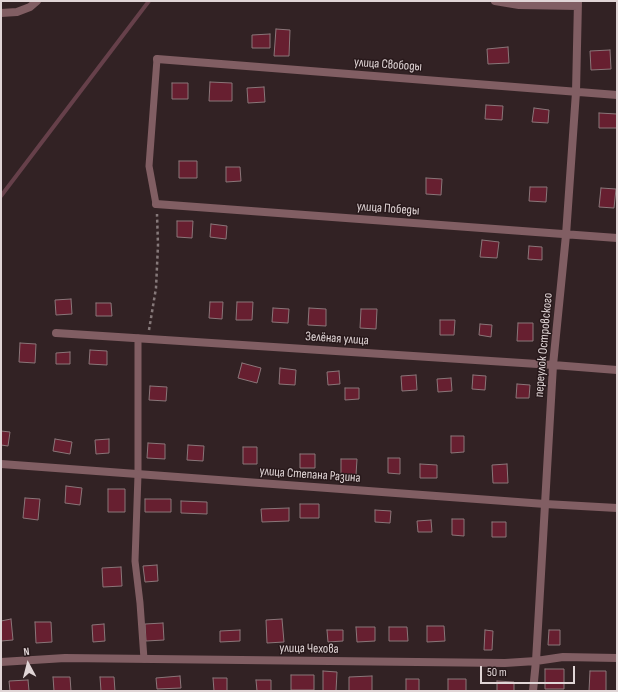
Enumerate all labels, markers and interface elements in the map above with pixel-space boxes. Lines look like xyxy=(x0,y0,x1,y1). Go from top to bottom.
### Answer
street label: улица Свободы xyxy=(353,55,423,75)
street label: улица Победы xyxy=(356,199,420,219)
street label: переулок Островского xyxy=(532,292,556,398)
street label: Зелёная улица xyxy=(305,329,369,349)
street label: улица Степана Разина xyxy=(259,464,361,486)
street label: улица Чехова xyxy=(279,641,339,657)
north arrow xyxy=(8,644,48,684)
text: N xyxy=(23,645,30,658)
scale bar xyxy=(482,658,577,684)
text: 50 m xyxy=(487,665,507,680)

